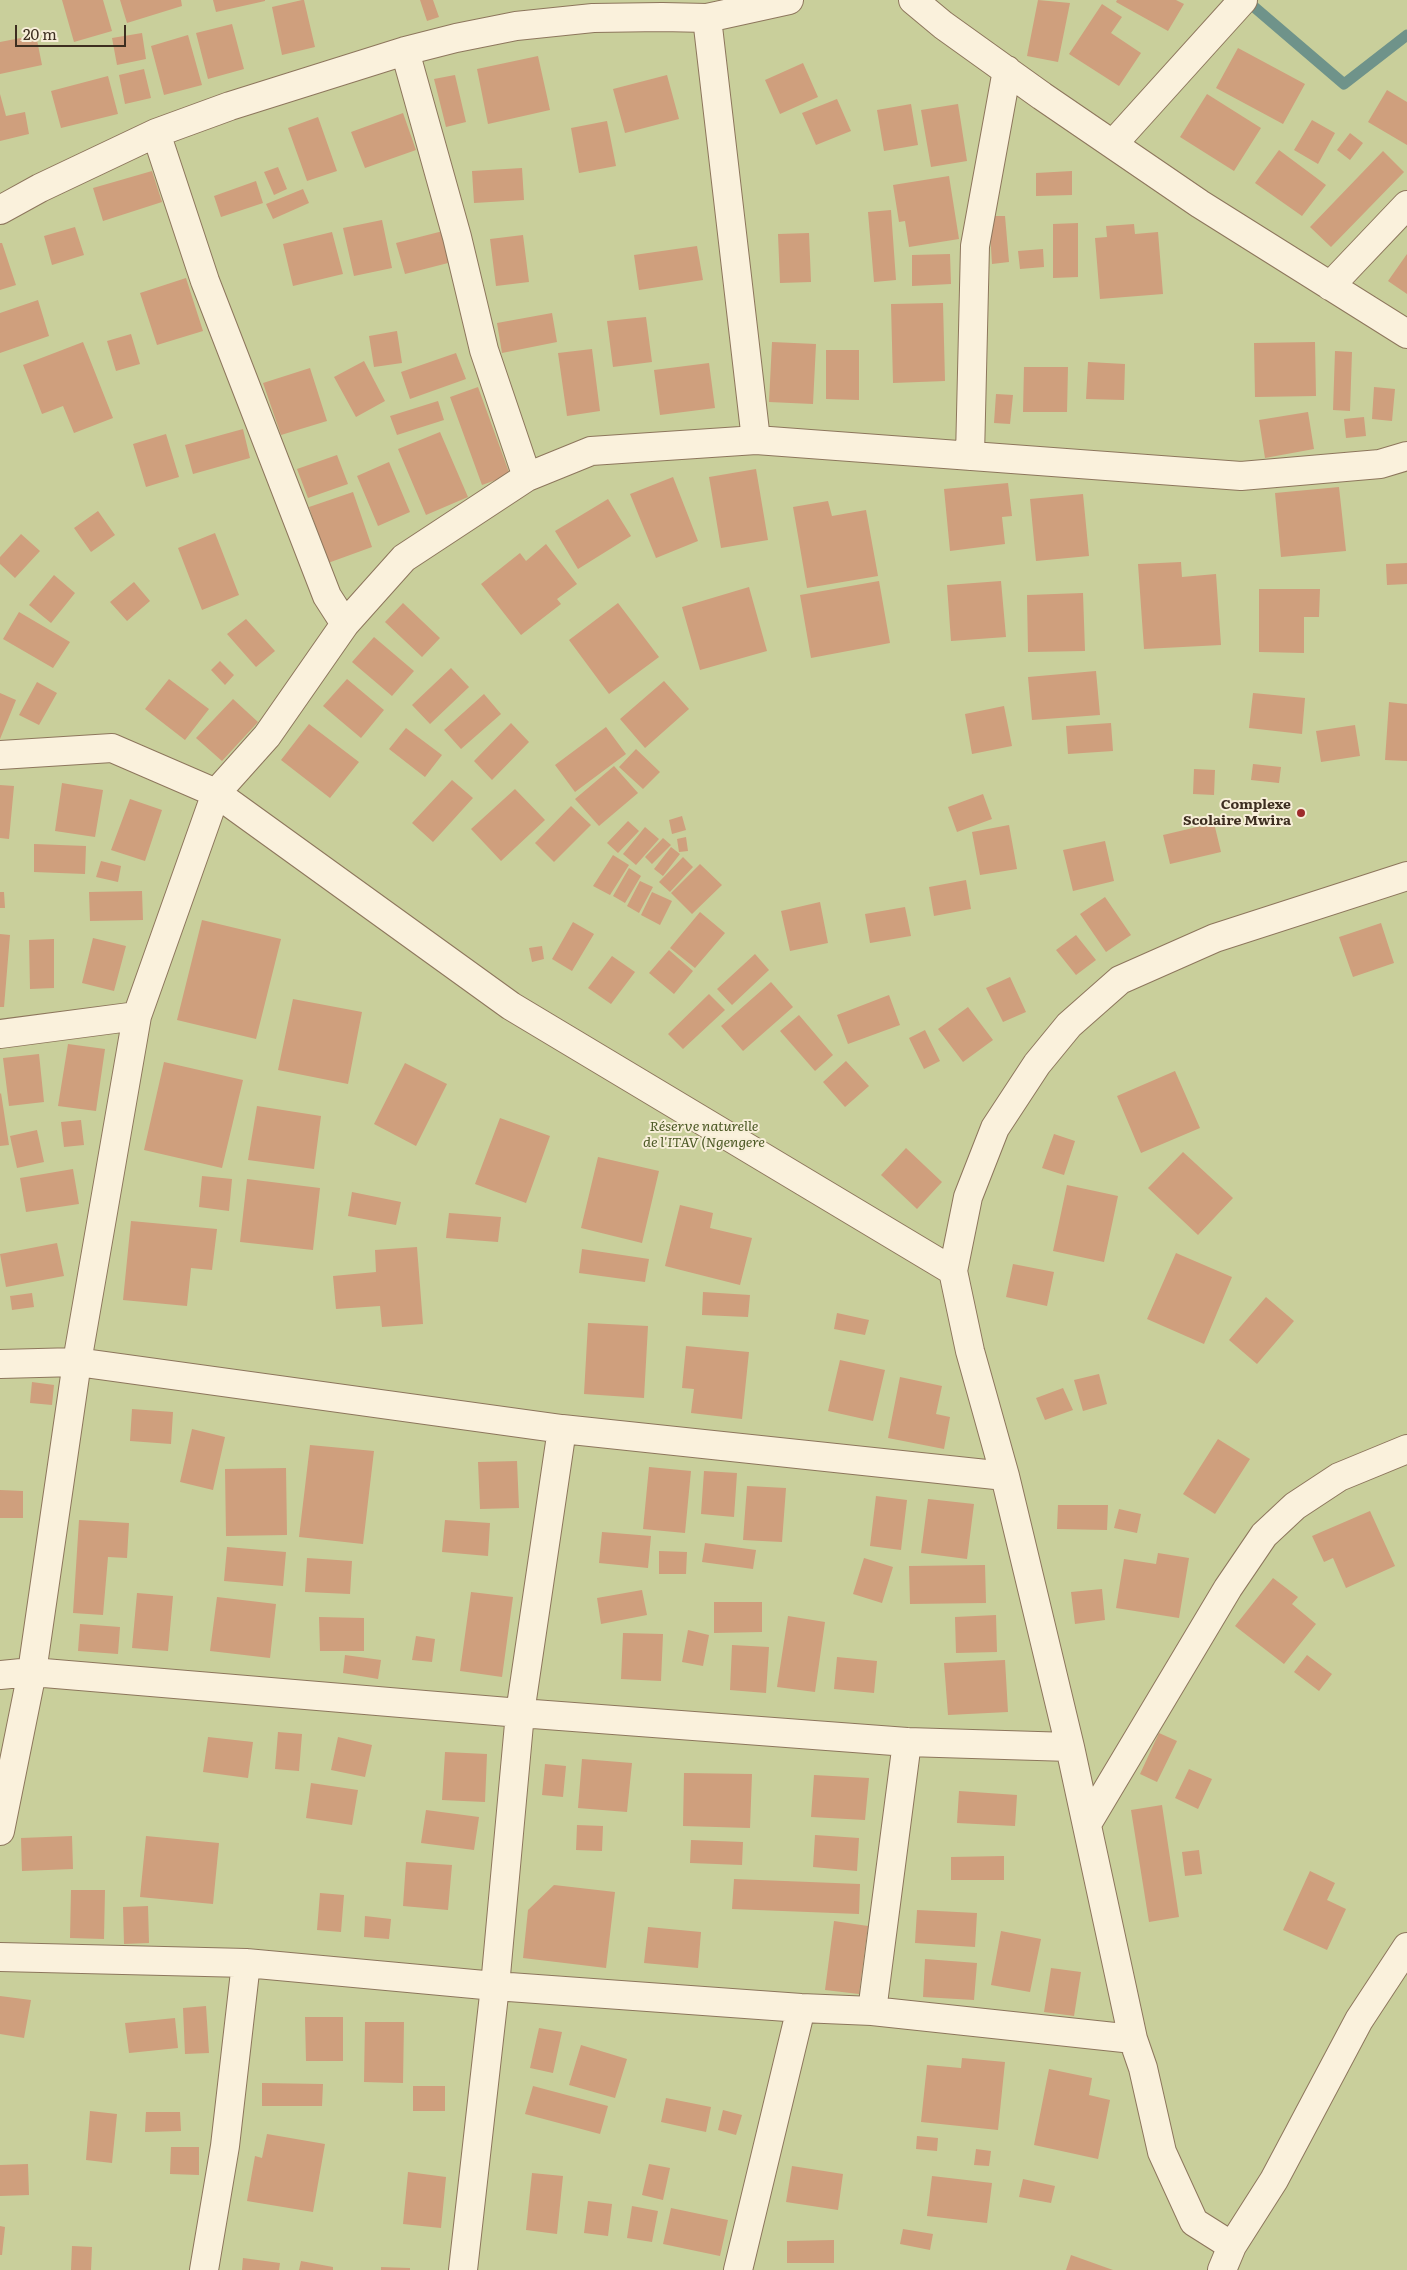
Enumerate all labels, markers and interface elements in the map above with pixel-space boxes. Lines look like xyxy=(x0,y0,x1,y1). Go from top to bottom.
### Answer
scale bar xyxy=(18,15,129,47)
text: 20 m xyxy=(23,22,57,45)
place label: Complexe Scolaire Mwira xyxy=(1183,797,1291,830)
marker: Complexe Scolaire Mwira xyxy=(1295,807,1307,819)
park label: Réserve naturelle de l'ITAV (Ngengere xyxy=(643,1119,765,1152)

